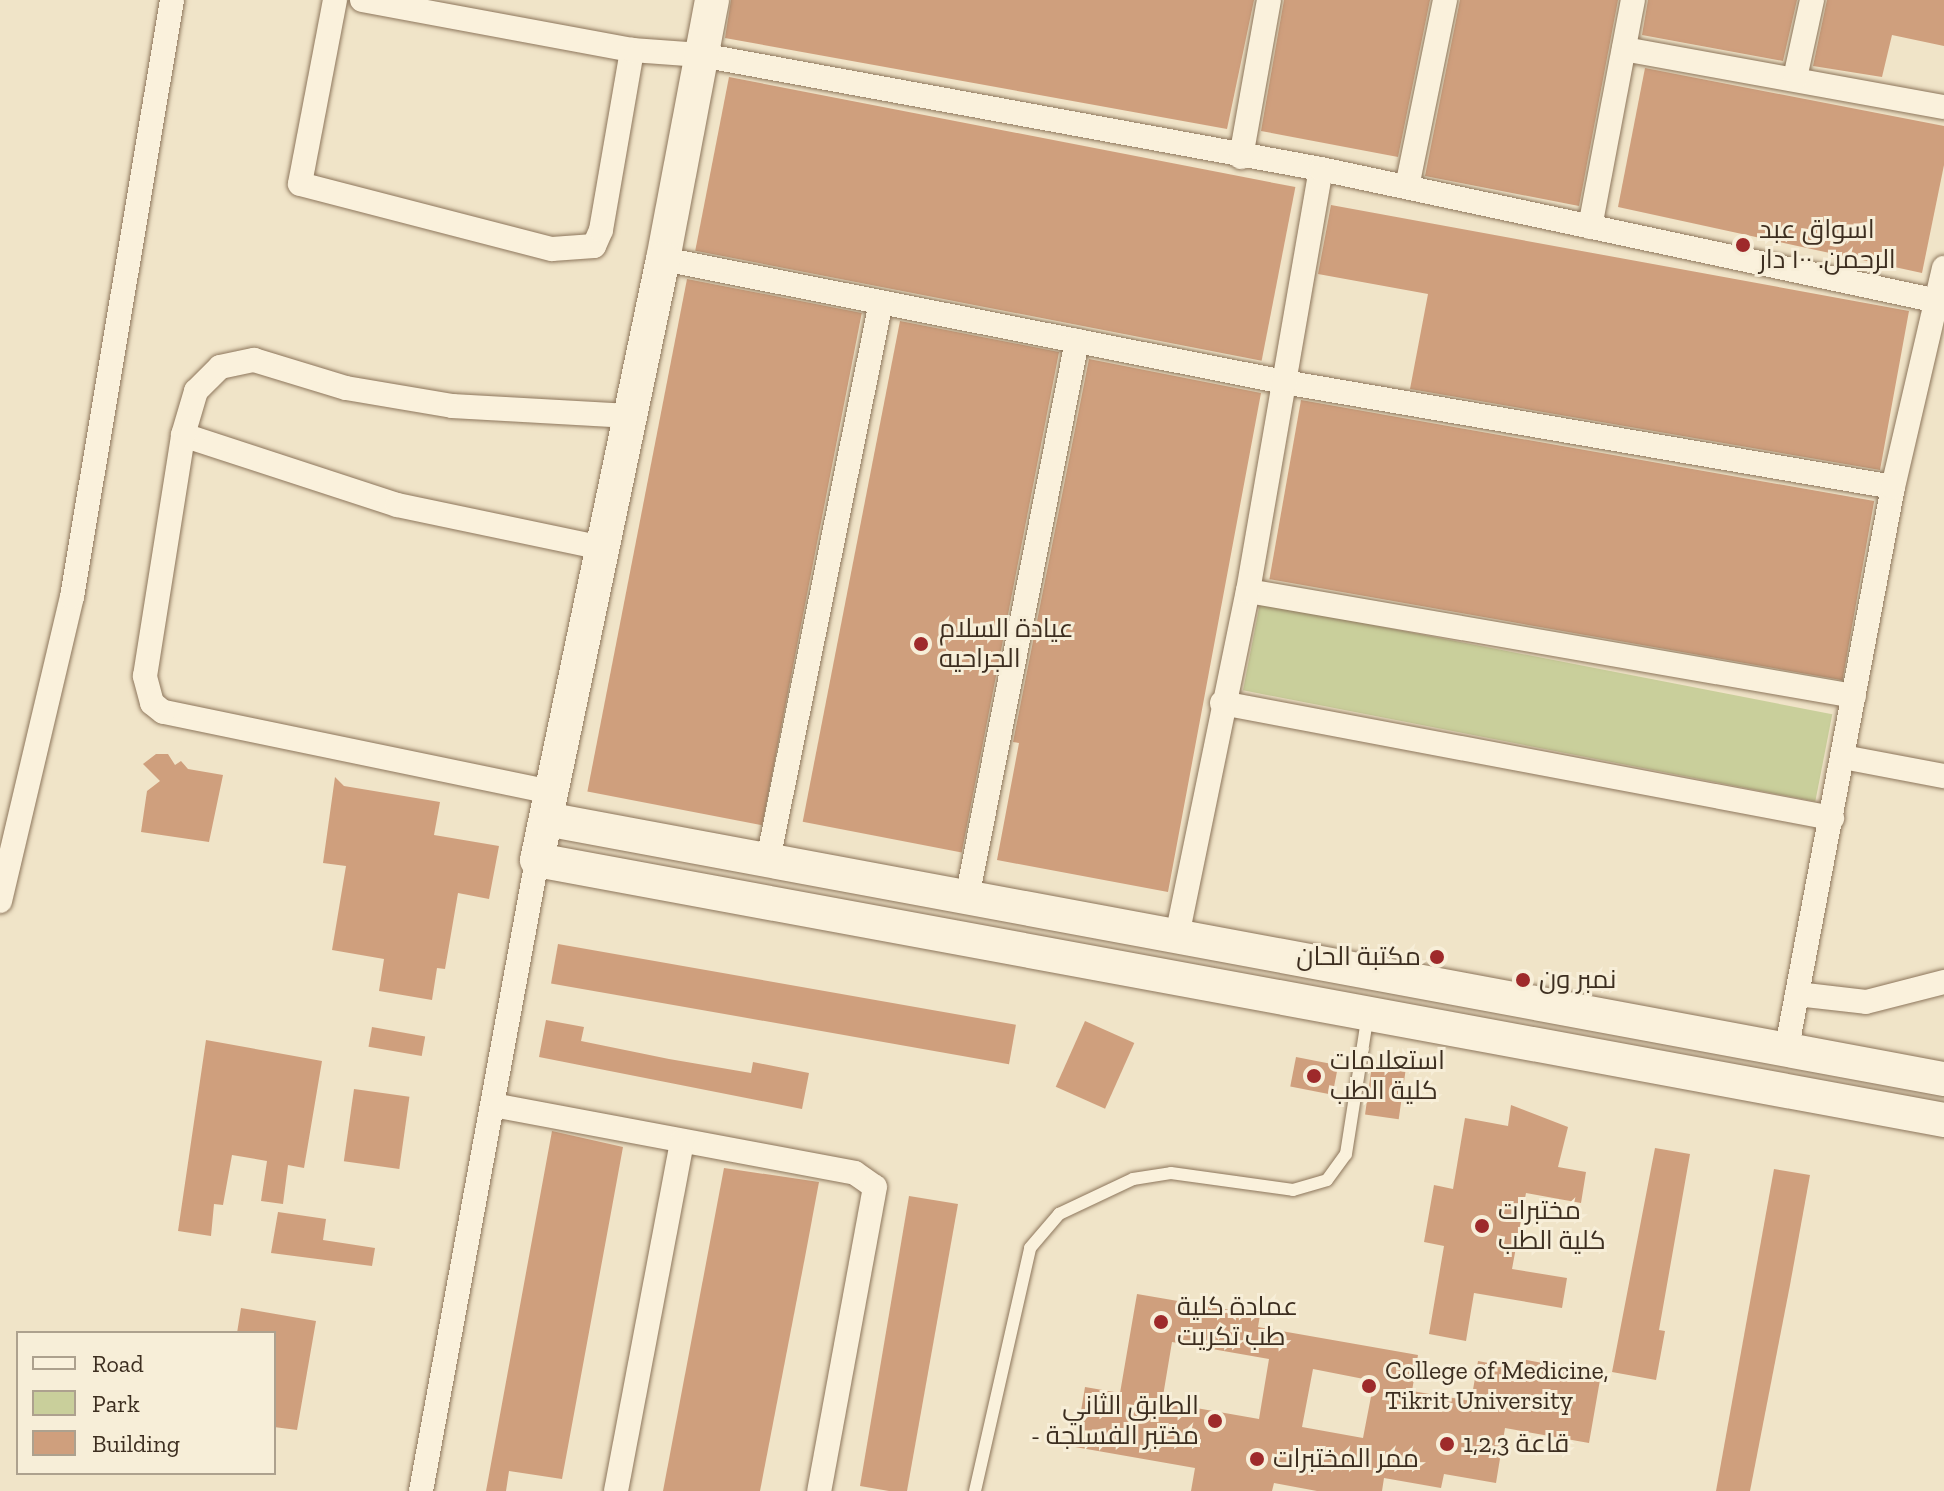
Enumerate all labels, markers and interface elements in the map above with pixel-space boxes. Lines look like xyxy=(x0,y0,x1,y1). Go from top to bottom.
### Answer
place label: اسواق عبد الرحمن. ١٠٠ دار xyxy=(1759,214,1896,276)
marker: اسواق عبد الرحمن. ١٠٠ دار xyxy=(1734,236,1752,254)
place label: عيادة السلام الجراحيه xyxy=(939,613,1074,674)
marker: عيادة السلام الجراحيه xyxy=(910,633,932,655)
place label: مكتبة الحان xyxy=(1296,941,1421,973)
marker: مكتبة الحان xyxy=(1428,948,1446,966)
place label: نمبر ون xyxy=(1539,964,1616,996)
marker: نمبر ون xyxy=(1514,971,1532,989)
place label: استعلامات كلية الطب xyxy=(1330,1045,1445,1106)
marker: استعلامات كلية الطب xyxy=(1305,1067,1323,1085)
place label: مختبرات كلية الطب xyxy=(1498,1195,1606,1256)
marker: مختبرات كلية الطب xyxy=(1473,1217,1491,1235)
place label: عمادة كلية طب تكريت xyxy=(1177,1291,1298,1352)
marker: عمادة كلية طب تكريت xyxy=(1152,1313,1170,1331)
legend xyxy=(16,1331,276,1475)
text: Road xyxy=(92,1349,144,1378)
place label: College of Medicine, Tikrit University xyxy=(1385,1355,1609,1416)
marker: College of Medicine, Tikrit University xyxy=(1360,1377,1378,1395)
text: Park xyxy=(92,1389,140,1418)
place label: الطابق الثاني - مختبر الفسلجة xyxy=(1031,1390,1199,1452)
marker: الطابق الثاني - مختبر الفسلجة xyxy=(1206,1412,1224,1430)
place label: قاعة 1,2,3 xyxy=(1463,1428,1569,1460)
text: Building xyxy=(92,1429,180,1458)
marker: قاعة 1,2,3 xyxy=(1438,1435,1456,1453)
place label: ممر المختبرات xyxy=(1273,1443,1419,1475)
marker: ممر المختبرات xyxy=(1248,1450,1266,1468)

